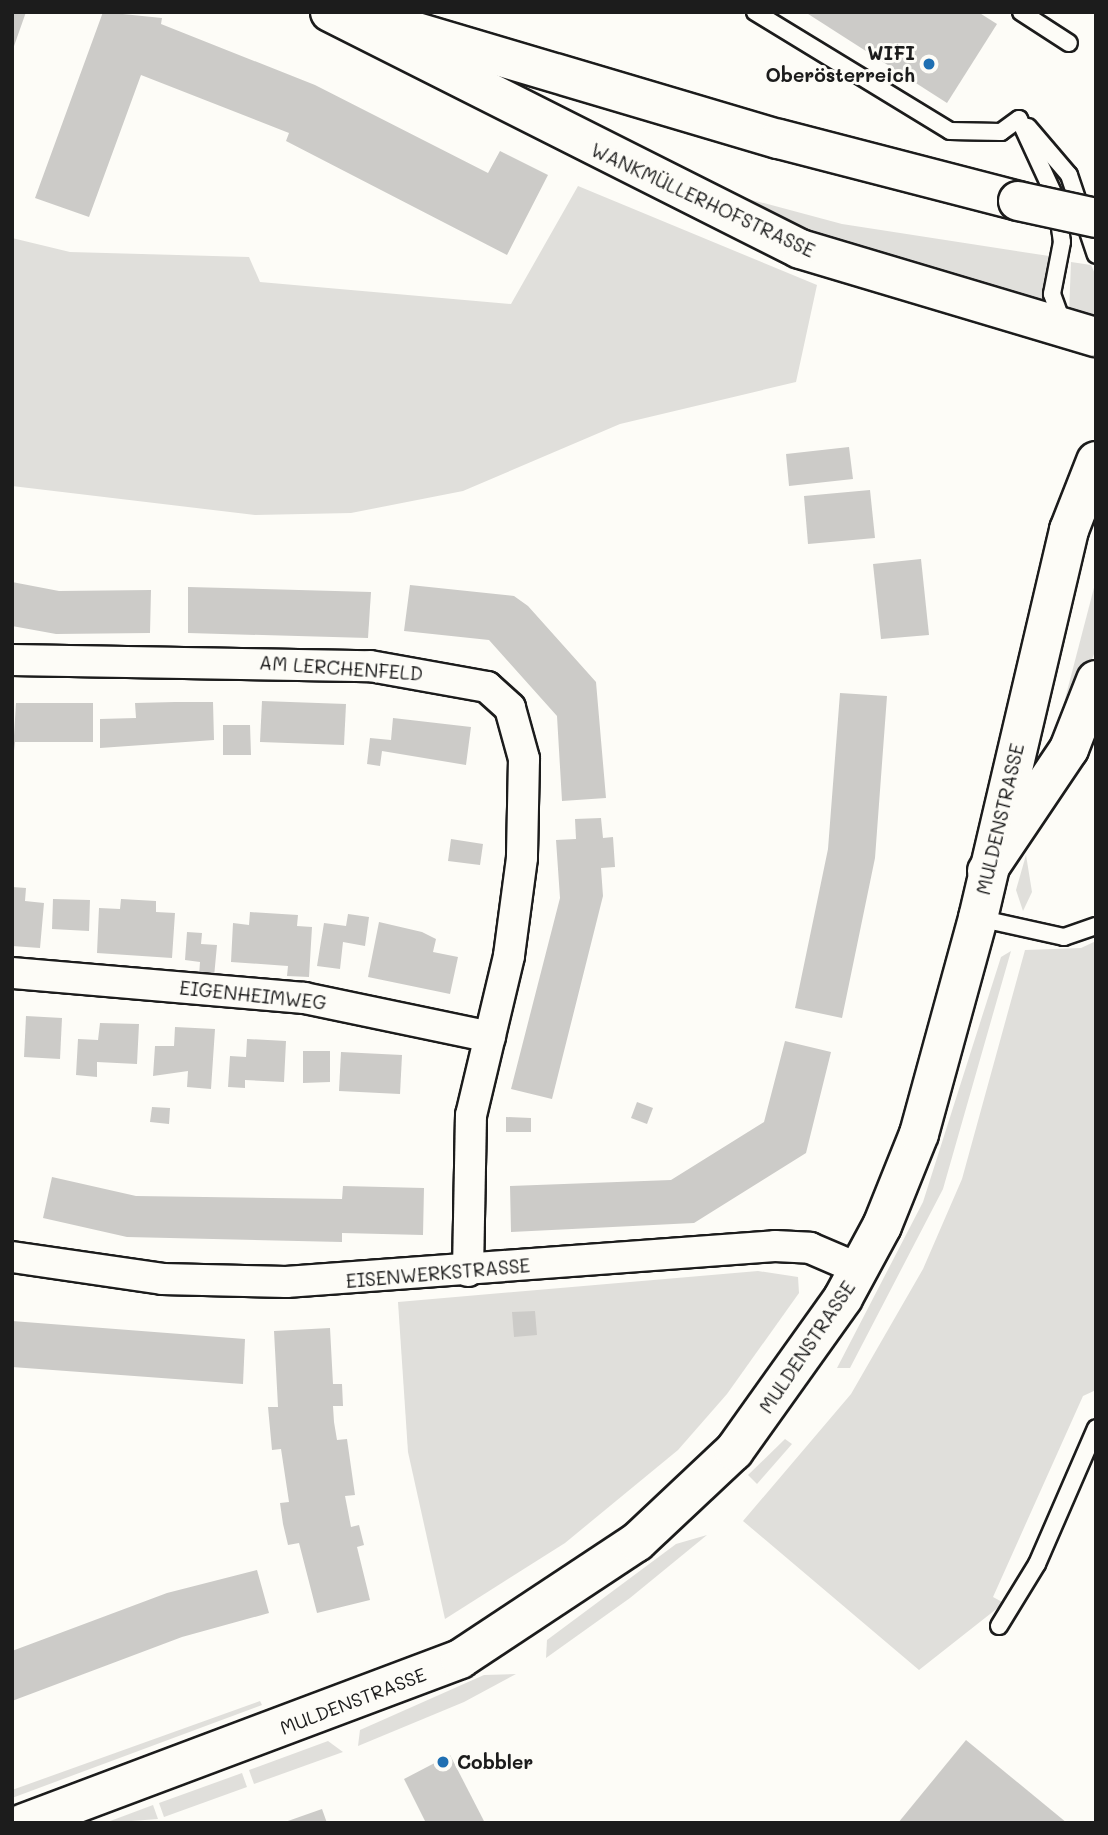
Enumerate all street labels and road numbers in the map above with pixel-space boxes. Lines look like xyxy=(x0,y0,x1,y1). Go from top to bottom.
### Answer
street label: WANKMÜLLERHOFSTRASSE xyxy=(587,138,819,262)
street label: AM LERCHENFELD xyxy=(258,651,424,685)
street label: MULDENSTRASSE xyxy=(971,741,1029,897)
street label: EIGENHEIMWEG xyxy=(178,976,328,1014)
street label: EISENWERKSTRASSE xyxy=(345,1254,531,1292)
street label: MULDENSTRASSE xyxy=(754,1277,860,1417)
street label: MULDENSTRASSE xyxy=(277,1663,429,1739)

